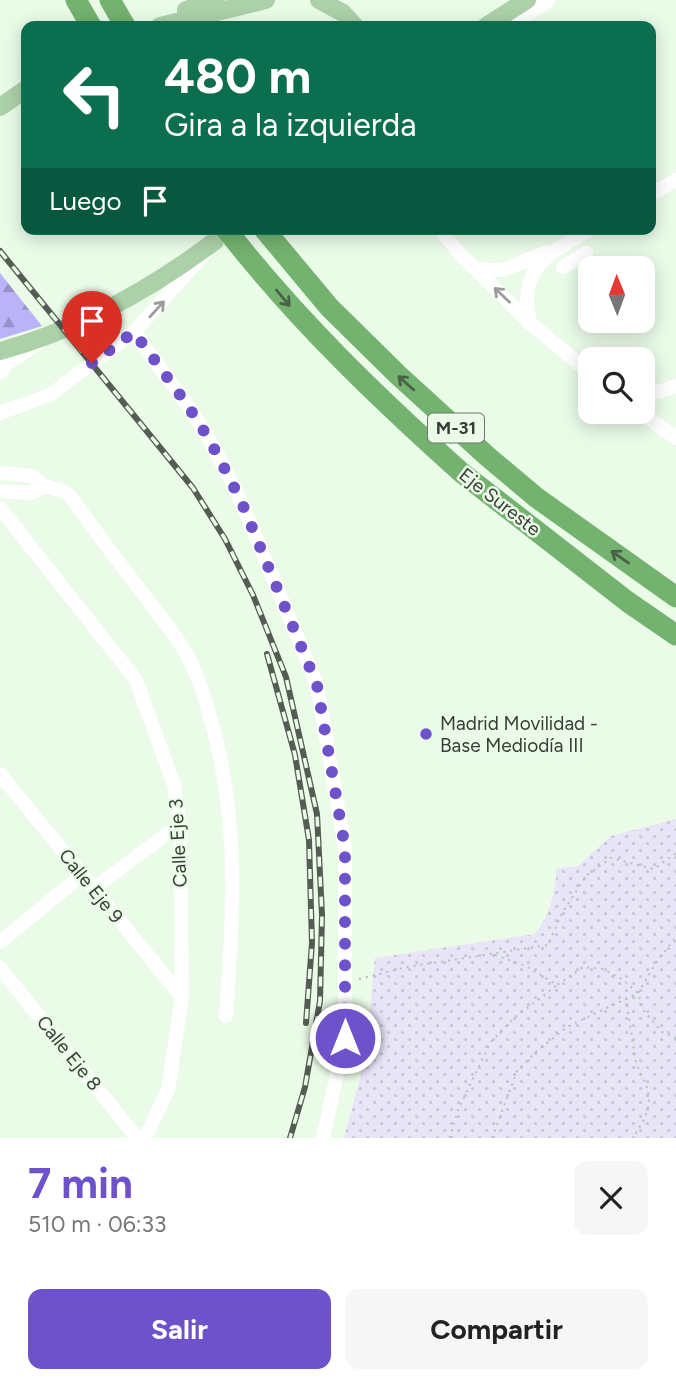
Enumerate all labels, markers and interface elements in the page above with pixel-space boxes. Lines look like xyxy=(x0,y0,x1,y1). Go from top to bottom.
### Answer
text: 480 m xyxy=(164,46,311,105)
icon: left xyxy=(49,49,140,140)
text: Gira a la izquierda xyxy=(164,106,417,144)
icon: arrive xyxy=(136,182,174,220)
text: Luego xyxy=(49,185,122,217)
north arrow xyxy=(578,256,654,332)
map controls xyxy=(578,256,655,424)
one-way arrow xyxy=(494,287,511,304)
one-way arrow xyxy=(275,288,291,306)
pin xyxy=(62,291,122,363)
one-way arrow xyxy=(149,300,165,318)
icon: arrive xyxy=(73,302,111,340)
button: search xyxy=(578,347,655,424)
one-way arrow xyxy=(397,375,415,391)
road number: M-31 xyxy=(428,414,484,442)
street label: Eje Sureste xyxy=(455,463,545,541)
one-way arrow xyxy=(611,550,630,564)
place label: Madrid Movilidad - Base Mediodía III xyxy=(440,712,598,757)
marker: Madrid Movilidad - Base Mediodía III xyxy=(418,726,434,742)
street label: Calle Eje 3 xyxy=(164,798,192,888)
street label: Calle Eje 9 xyxy=(54,844,128,928)
position arrow xyxy=(308,1001,382,1075)
street label: Calle Eje 8 xyxy=(32,1011,106,1095)
text: 7 min xyxy=(28,1158,133,1209)
button: close xyxy=(574,1161,648,1235)
text: 510 m · 06:33 xyxy=(28,1210,167,1238)
button: Salir xyxy=(28,1289,331,1369)
button: Compartir xyxy=(345,1289,648,1369)

